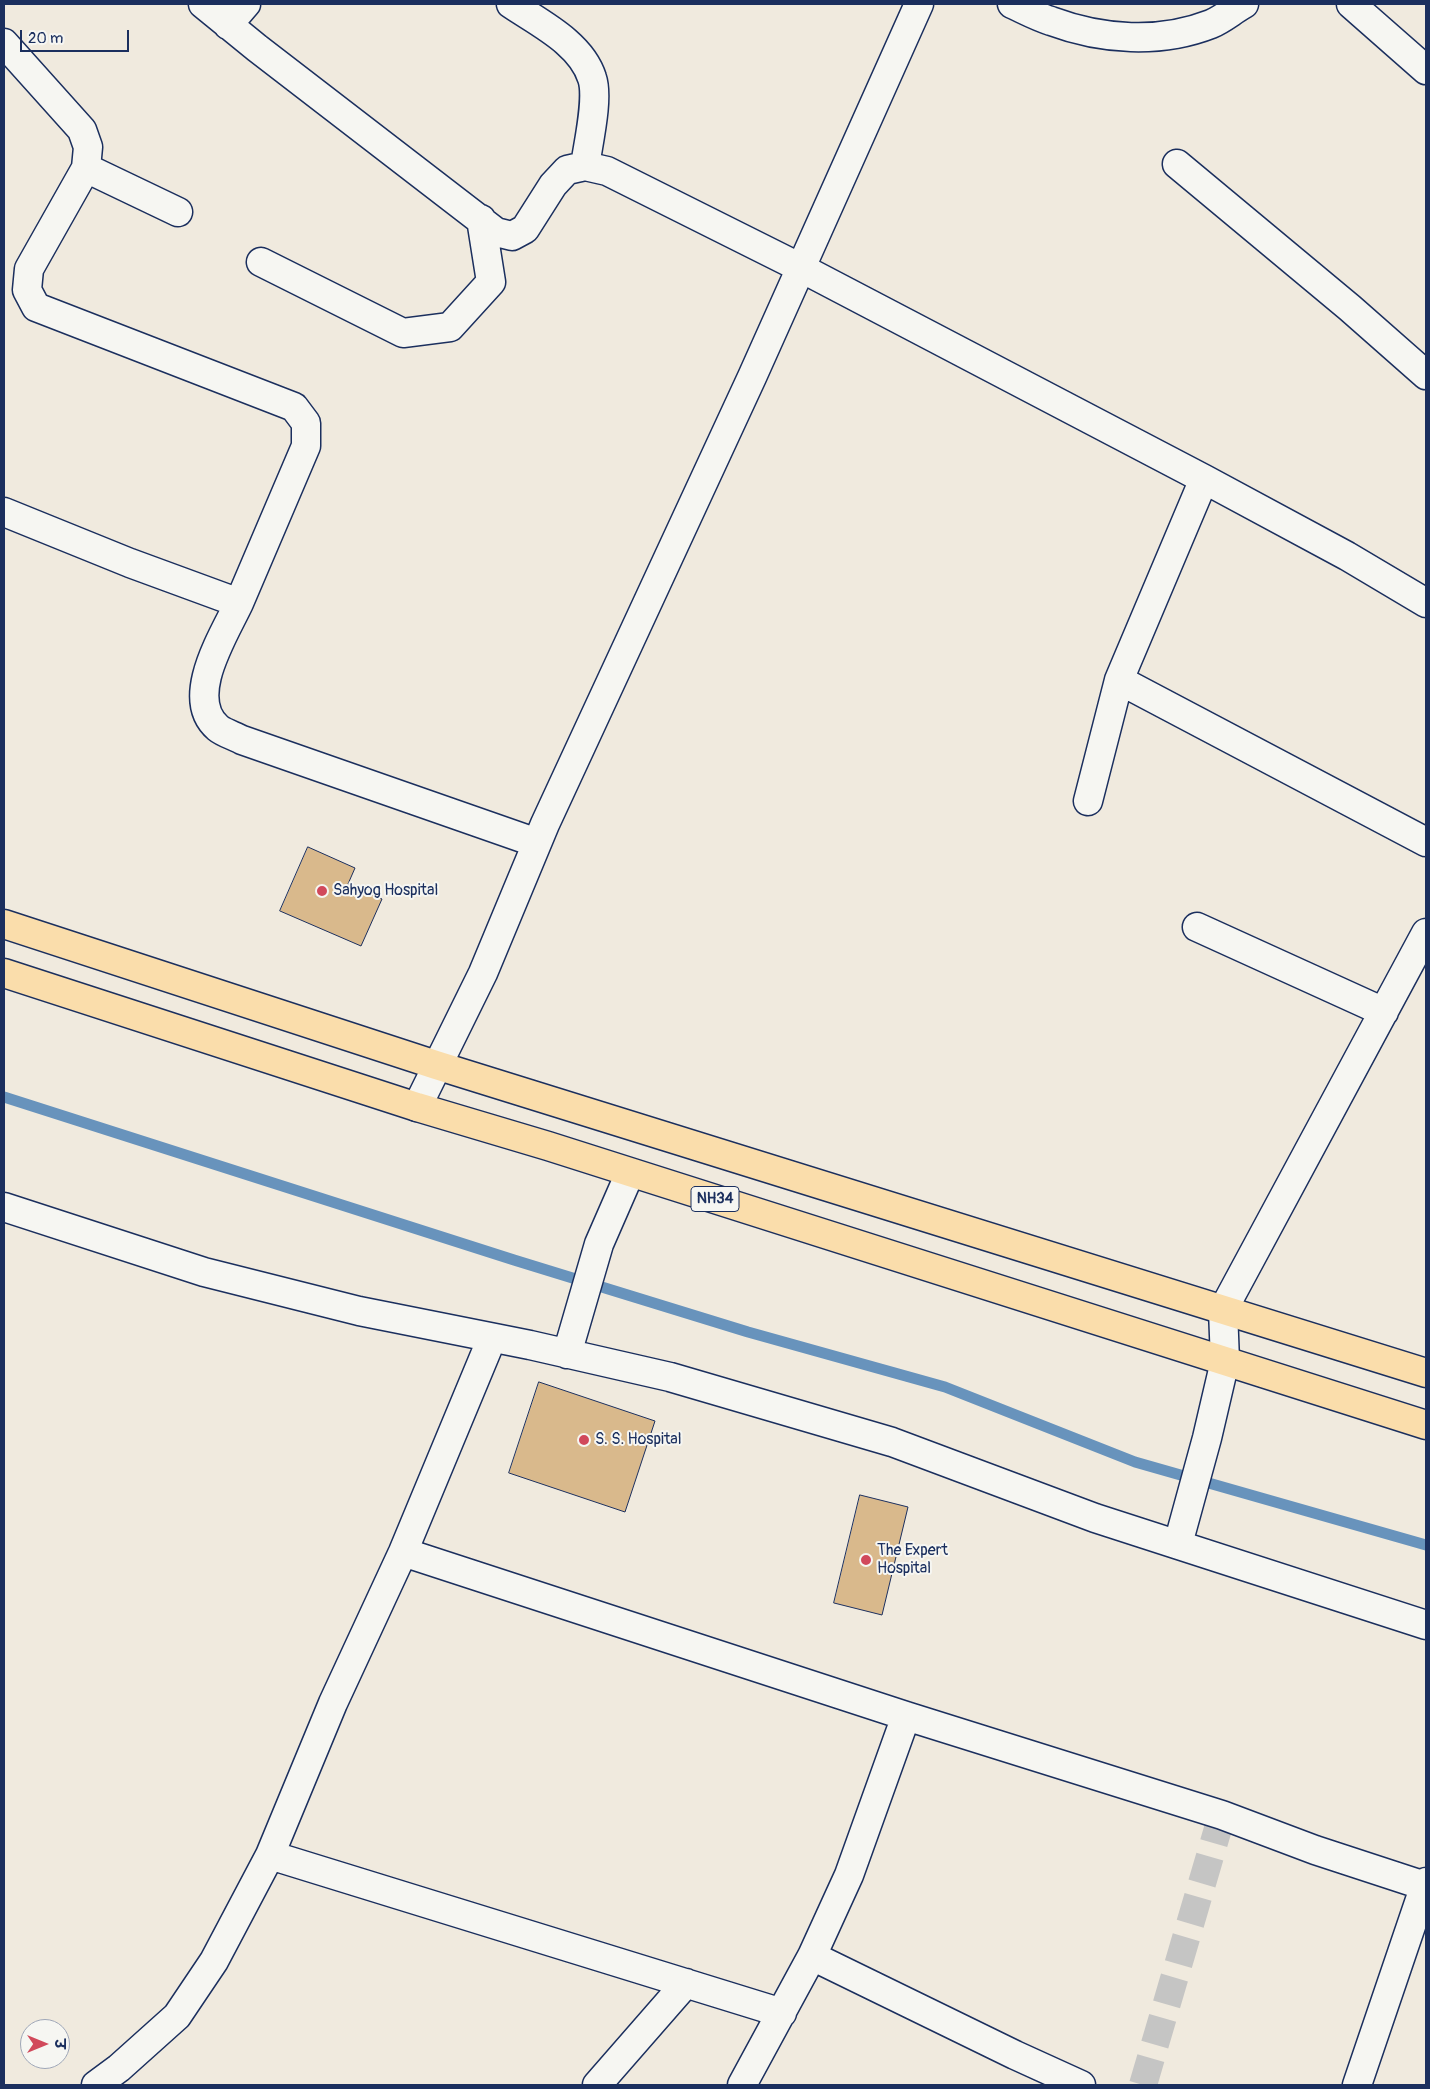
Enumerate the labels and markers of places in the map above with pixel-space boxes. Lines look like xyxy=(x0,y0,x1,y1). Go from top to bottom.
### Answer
place label: Sahyog Hospital xyxy=(333,881,438,901)
marker: Sahyog Hospital xyxy=(315,884,329,898)
place label: S. S. Hospital xyxy=(595,1430,682,1450)
marker: S. S. Hospital xyxy=(577,1433,591,1447)
place label: The Expert Hospital xyxy=(877,1541,948,1579)
marker: The Expert Hospital xyxy=(859,1553,873,1567)

